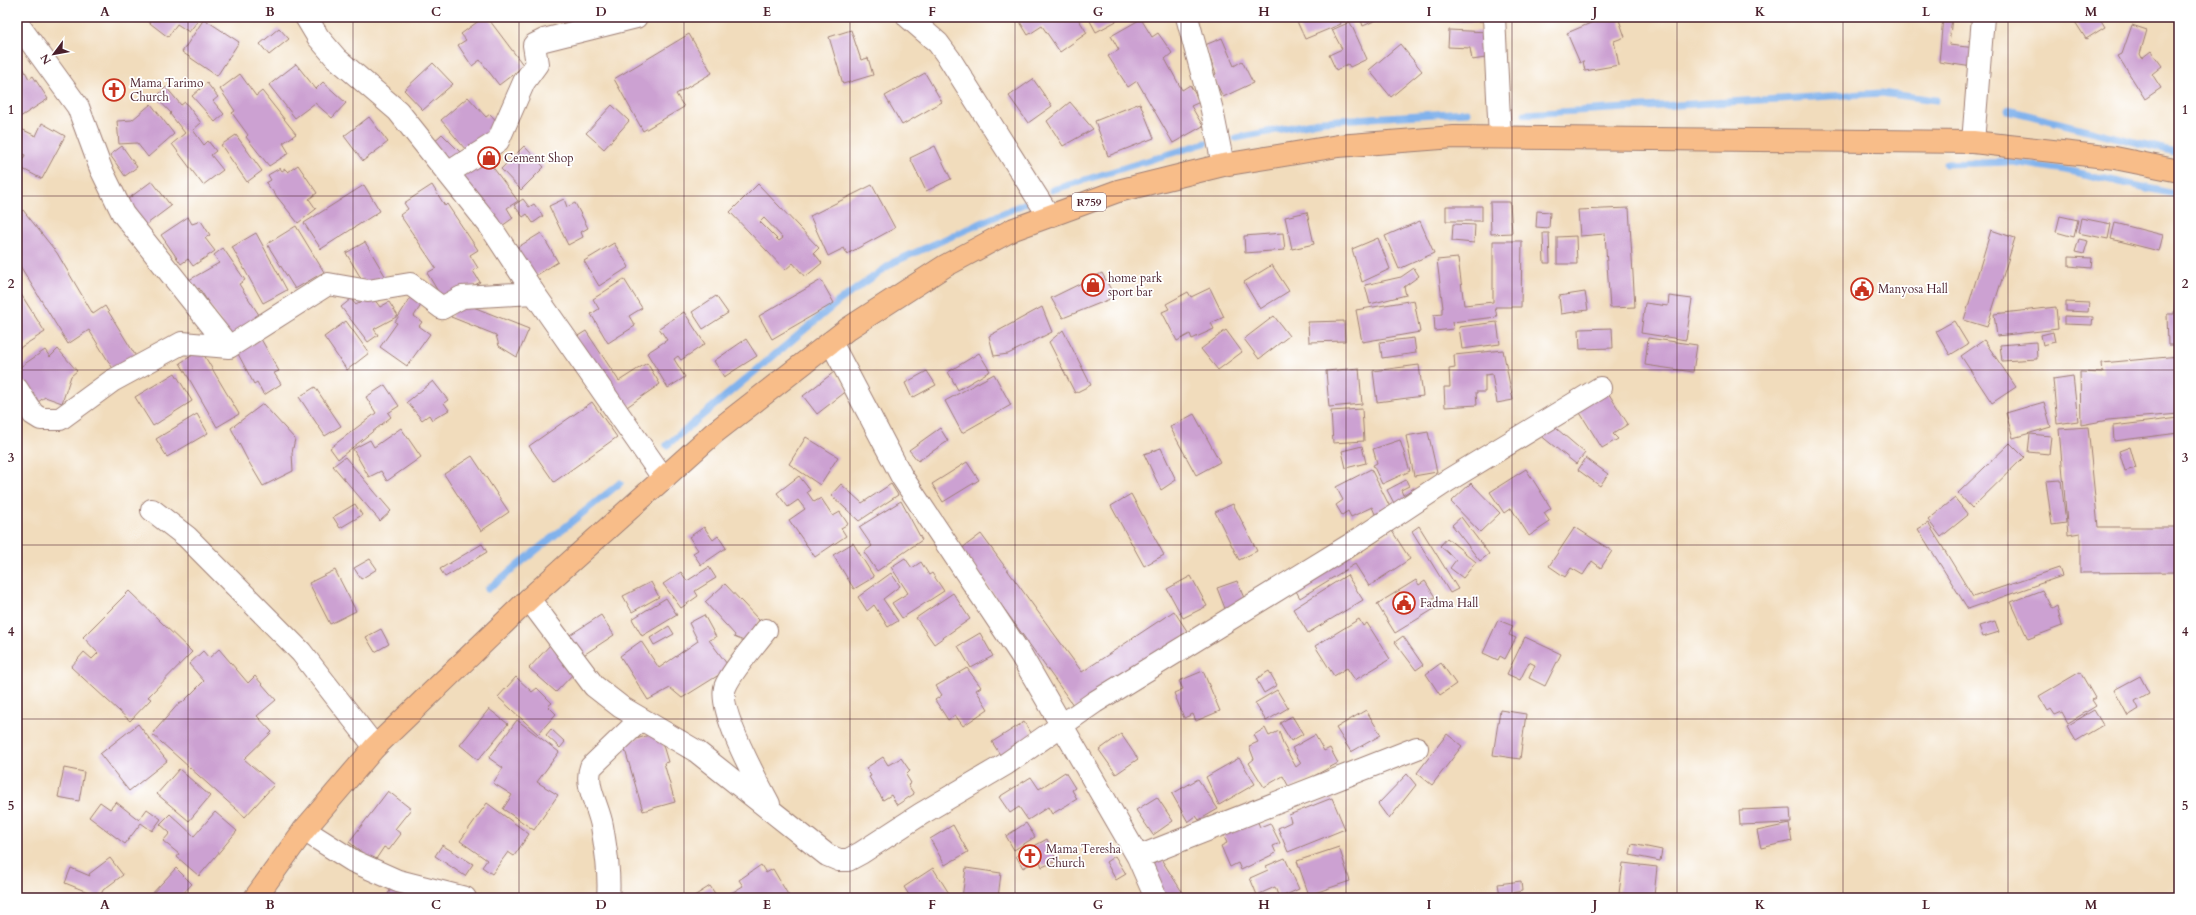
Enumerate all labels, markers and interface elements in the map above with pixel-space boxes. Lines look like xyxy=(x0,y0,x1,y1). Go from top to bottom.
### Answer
text: A xyxy=(100,3,110,21)
text: B xyxy=(265,3,275,21)
text: C xyxy=(431,3,441,21)
text: D xyxy=(595,3,607,21)
text: E xyxy=(763,3,771,21)
text: F xyxy=(928,3,936,21)
text: G xyxy=(1093,3,1104,21)
text: H xyxy=(1258,3,1270,21)
text: I xyxy=(1426,3,1432,21)
text: J xyxy=(1591,3,1598,21)
text: K xyxy=(1755,3,1766,21)
text: L xyxy=(1922,3,1931,21)
text: M xyxy=(2085,3,2098,21)
north arrow xyxy=(34,34,74,74)
text: N xyxy=(37,51,55,67)
place label: Mama Tarimo Church xyxy=(130,75,204,105)
church icon: Mama Tarimo Church xyxy=(101,77,127,103)
text: 1 xyxy=(8,101,14,119)
text: 1 xyxy=(2182,101,2188,119)
shop icon: Cement Shop xyxy=(476,145,502,171)
place label: Cement Shop xyxy=(504,150,574,166)
road number: R759 xyxy=(1072,193,1106,211)
place label: home park sport bar xyxy=(1108,270,1163,300)
shop icon: home park sport bar xyxy=(1080,272,1106,298)
text: 2 xyxy=(8,275,15,293)
text: 2 xyxy=(2182,275,2189,293)
public building icon: Manyosa Hall xyxy=(1849,276,1875,302)
place label: Manyosa Hall xyxy=(1878,281,1948,297)
text: 3 xyxy=(8,449,15,467)
text: 3 xyxy=(2182,449,2189,467)
public building icon: Fadma Hall xyxy=(1391,590,1417,616)
place label: Fadma Hall xyxy=(1420,595,1478,611)
text: 4 xyxy=(8,623,15,641)
text: 4 xyxy=(2182,623,2189,641)
text: 5 xyxy=(8,797,14,815)
text: 5 xyxy=(2182,797,2188,815)
place label: Mama Teresha Church xyxy=(1046,841,1122,871)
church icon: Mama Teresha Church xyxy=(1017,843,1043,869)
text: A xyxy=(100,896,110,914)
text: B xyxy=(265,896,275,914)
text: C xyxy=(431,896,441,914)
text: D xyxy=(595,896,607,914)
text: E xyxy=(763,896,771,914)
text: F xyxy=(928,896,936,914)
text: G xyxy=(1093,896,1104,914)
text: H xyxy=(1258,896,1270,914)
text: I xyxy=(1426,896,1432,914)
text: J xyxy=(1591,896,1598,914)
text: K xyxy=(1755,896,1766,914)
text: L xyxy=(1922,896,1931,914)
text: M xyxy=(2085,896,2098,914)

